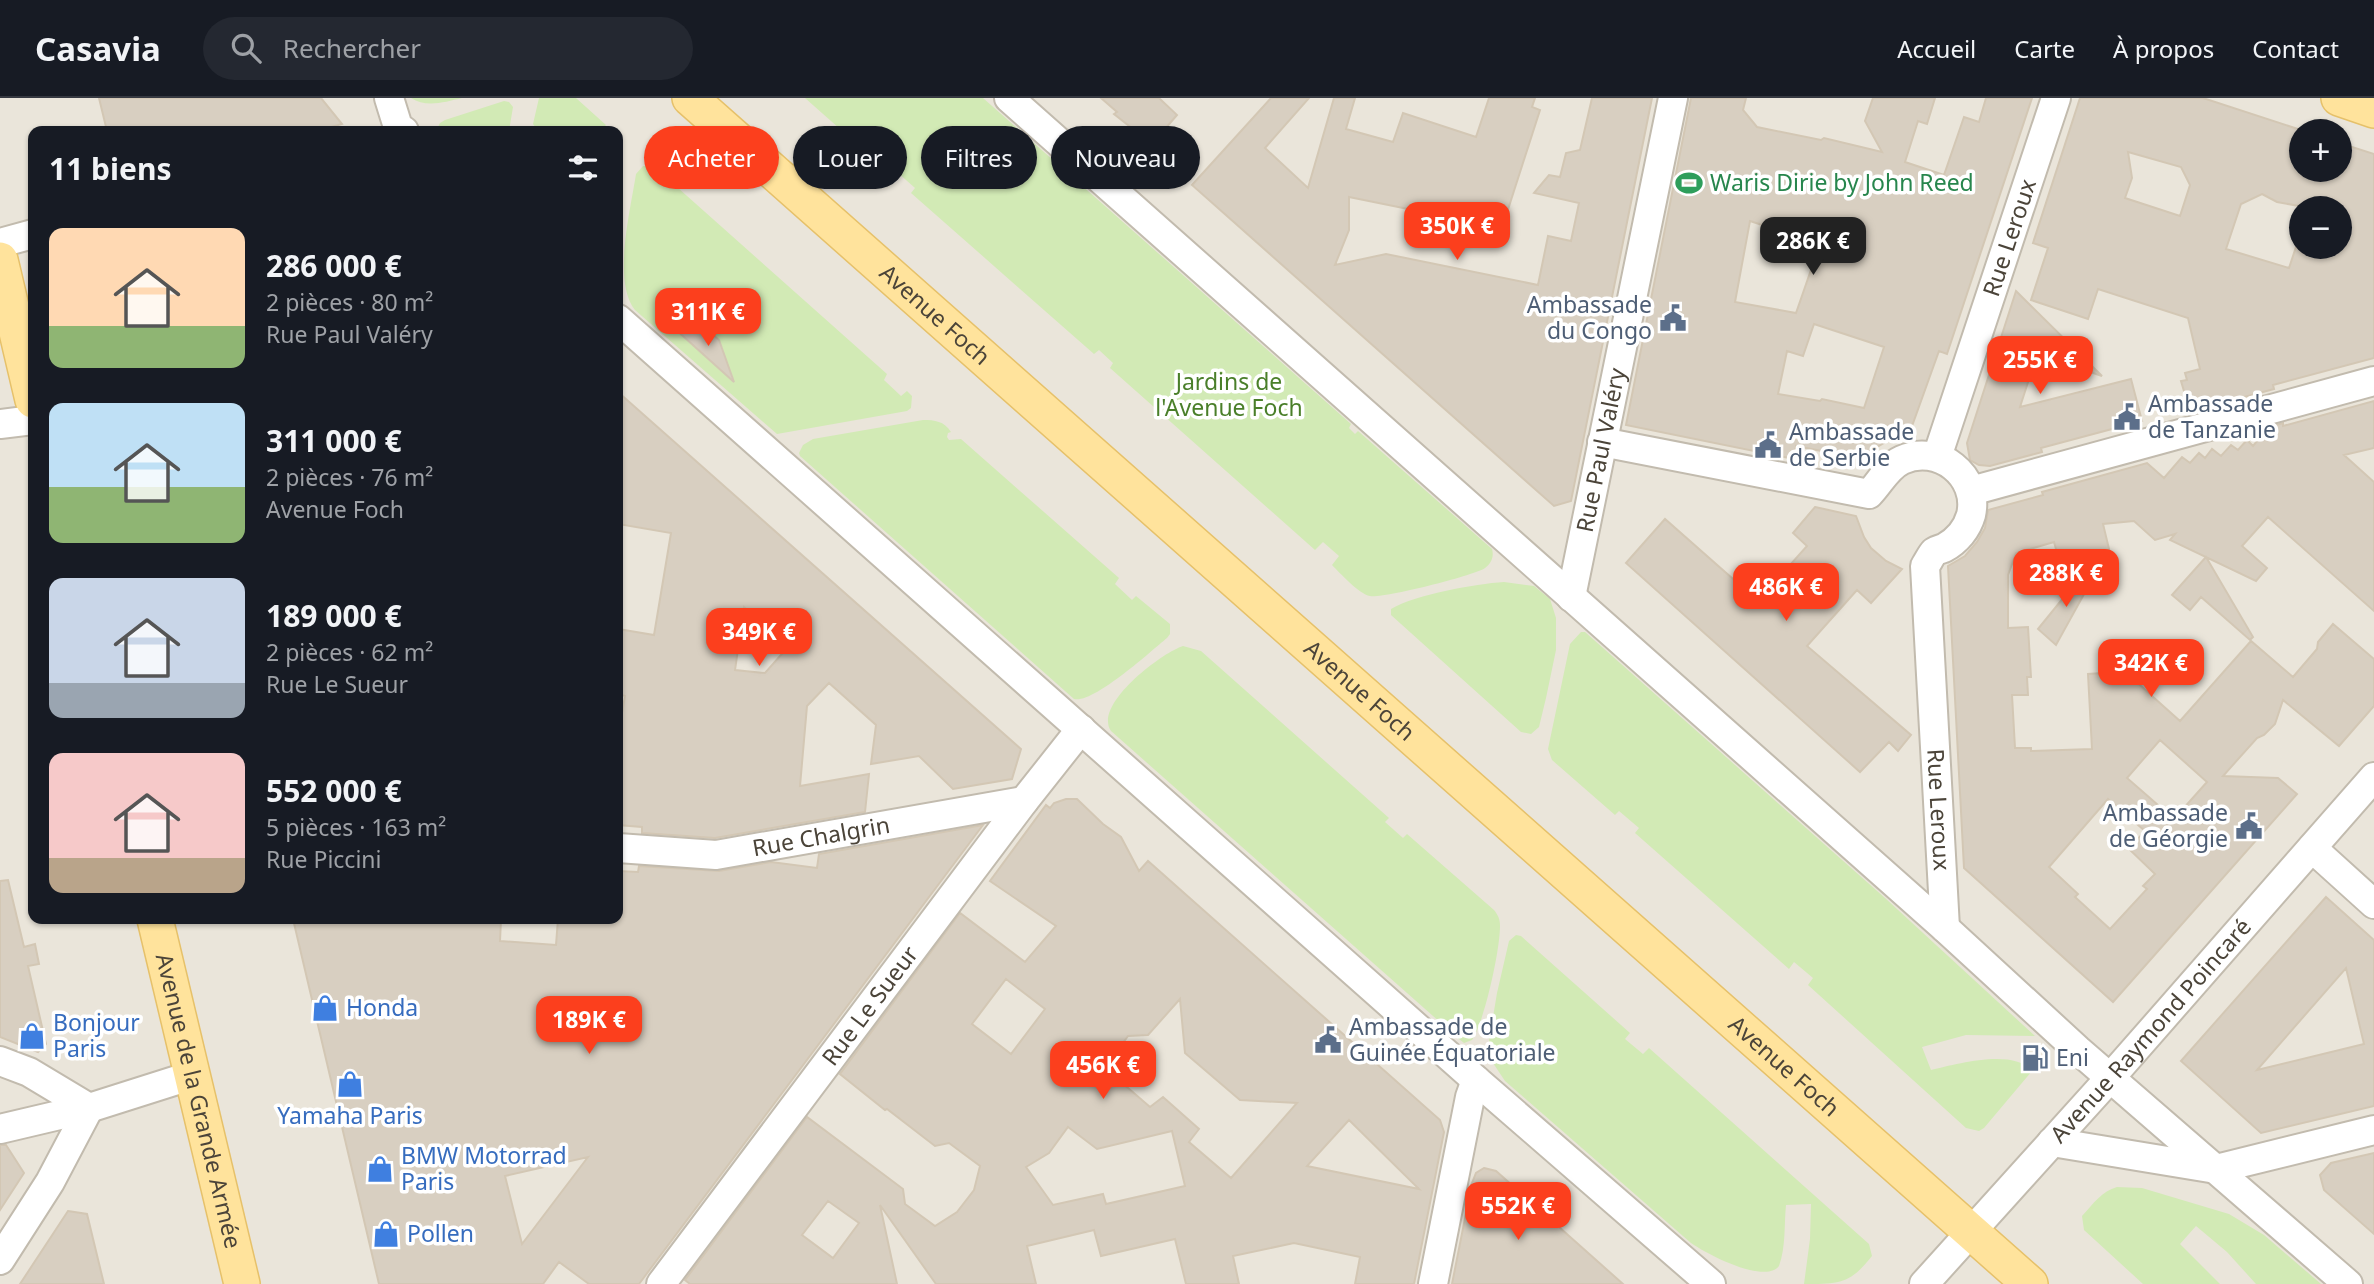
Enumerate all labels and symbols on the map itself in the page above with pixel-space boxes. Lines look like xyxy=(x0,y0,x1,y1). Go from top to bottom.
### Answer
place label: Waris Dirie by John Reed xyxy=(1710,166,1974,198)
sports icon: Waris Dirie by John Reed xyxy=(1674,168,1704,198)
street label: Rue Leroux xyxy=(1974,175,2043,300)
pin: 350K € xyxy=(1400,202,1514,262)
pin: 286K € xyxy=(1756,218,1870,277)
street label: Avenue Foch xyxy=(873,256,998,372)
pin: 311K € xyxy=(651,288,765,348)
place label: Ambassade du Congo xyxy=(1527,288,1652,346)
public building icon: Ambassade du Congo xyxy=(1658,303,1688,333)
pin: 255K € xyxy=(1983,336,2097,396)
park label: Jardins de l'Avenue Foch xyxy=(1155,365,1303,423)
street label: Rue Paul Valéry xyxy=(1568,365,1632,535)
place label: Ambassade de Tanzanie xyxy=(2148,387,2276,445)
public building icon: Ambassade de Tanzanie xyxy=(2112,402,2142,432)
place label: Ambassade de Serbie xyxy=(1789,415,1914,473)
public building icon: Ambassade de Serbie xyxy=(1753,430,1783,460)
pin: 288K € xyxy=(2009,550,2123,609)
pin: 486K € xyxy=(1729,564,1843,623)
pin: 349K € xyxy=(702,608,816,668)
street label: Avenue Foch xyxy=(1298,632,1422,747)
pin: 342K € xyxy=(2094,640,2208,699)
street label: Rue Leroux xyxy=(1920,748,1959,871)
place label: Ambassade de Géorgie xyxy=(2103,796,2228,854)
street label: Rue Chalgrin xyxy=(750,808,892,863)
public building icon: Ambassade de Géorgie xyxy=(2234,811,2264,841)
street label: Avenue Raymond Poincaré xyxy=(2042,911,2258,1149)
street label: Rue Le Sueur xyxy=(814,938,925,1072)
street label: Avenue de la Grande Armée xyxy=(149,950,250,1251)
place label: Honda xyxy=(346,991,418,1023)
shop icon: Honda xyxy=(310,993,340,1023)
pin: 189K € xyxy=(532,996,646,1056)
place label: Bonjour Paris xyxy=(53,1006,140,1064)
street label: Avenue Foch xyxy=(1722,1008,1847,1123)
place label: Ambassade de Guinée Équatoriale xyxy=(1349,1010,1556,1068)
shop icon: Bonjour Paris xyxy=(17,1021,47,1051)
public building icon: Ambassade de Guinée Équatoriale xyxy=(1313,1025,1343,1055)
place label: Eni xyxy=(2056,1041,2089,1073)
pin: 456K € xyxy=(1046,1042,1160,1101)
fuel station icon: Eni xyxy=(2020,1043,2050,1073)
shop icon: Yamaha Paris xyxy=(335,1069,365,1099)
place label: Yamaha Paris xyxy=(277,1099,423,1131)
place label: BMW Motorrad Paris xyxy=(401,1139,567,1197)
shop icon: BMW Motorrad Paris xyxy=(365,1154,395,1184)
pin: 552K € xyxy=(1461,1182,1575,1242)
place label: Pollen xyxy=(407,1217,474,1249)
shop icon: Pollen xyxy=(371,1219,401,1249)

